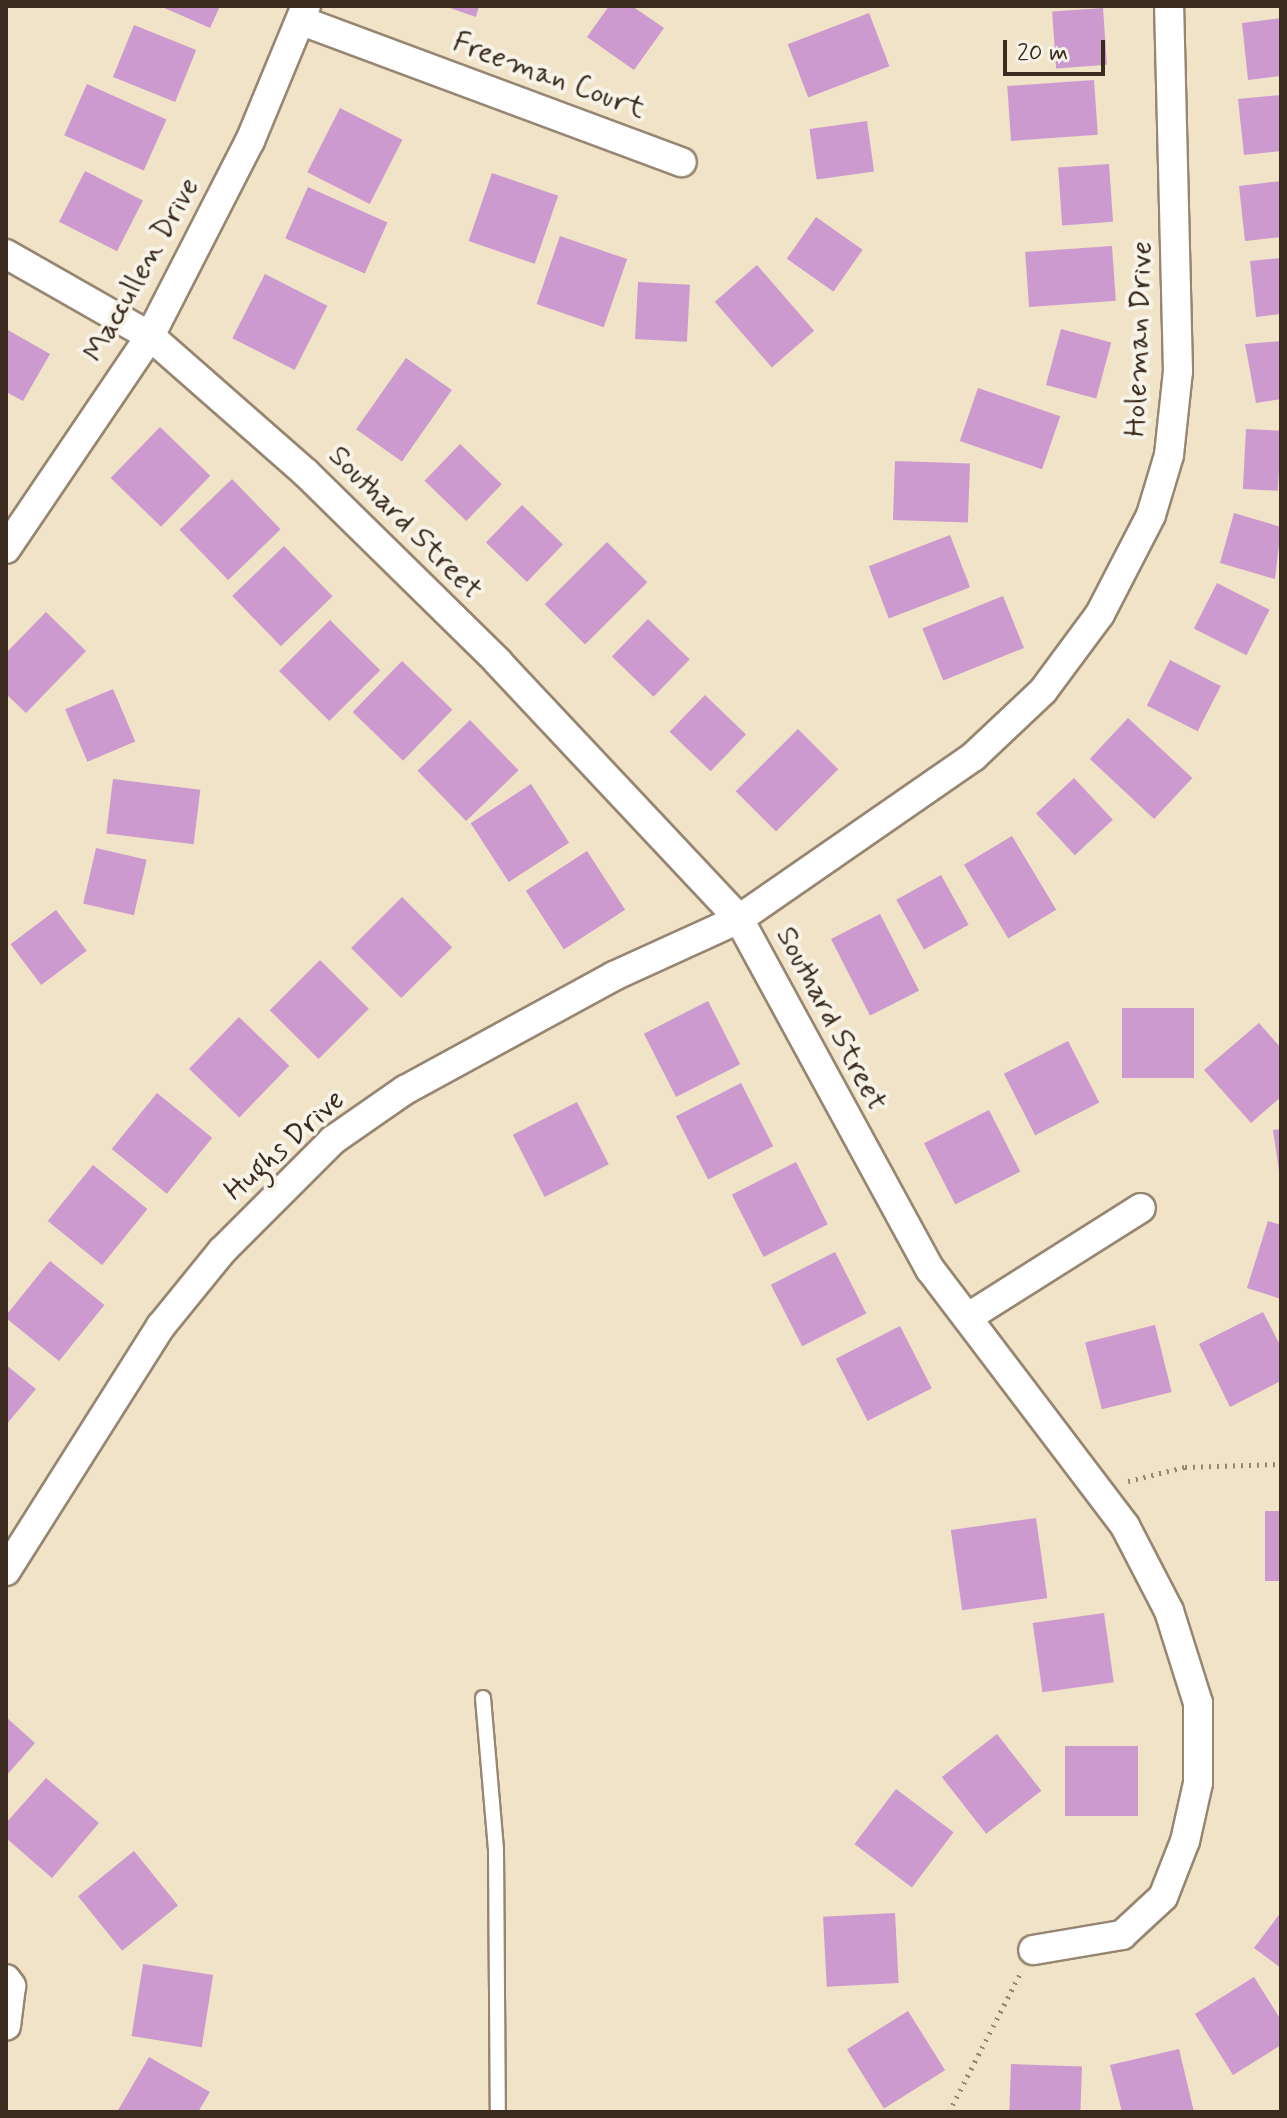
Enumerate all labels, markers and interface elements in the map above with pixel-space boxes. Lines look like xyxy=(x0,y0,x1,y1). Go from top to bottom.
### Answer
scale bar xyxy=(1007,24,1109,74)
street label: Freeman Court xyxy=(449,25,649,127)
text: 20 m xyxy=(1017,38,1068,69)
street label: Maccullen Drive xyxy=(76,171,208,369)
street label: Holeman Drive xyxy=(1118,242,1160,436)
street label: Southard Street xyxy=(321,439,489,607)
street label: Southard Street xyxy=(768,921,894,1117)
street label: Hughs Drive xyxy=(218,1083,352,1209)

